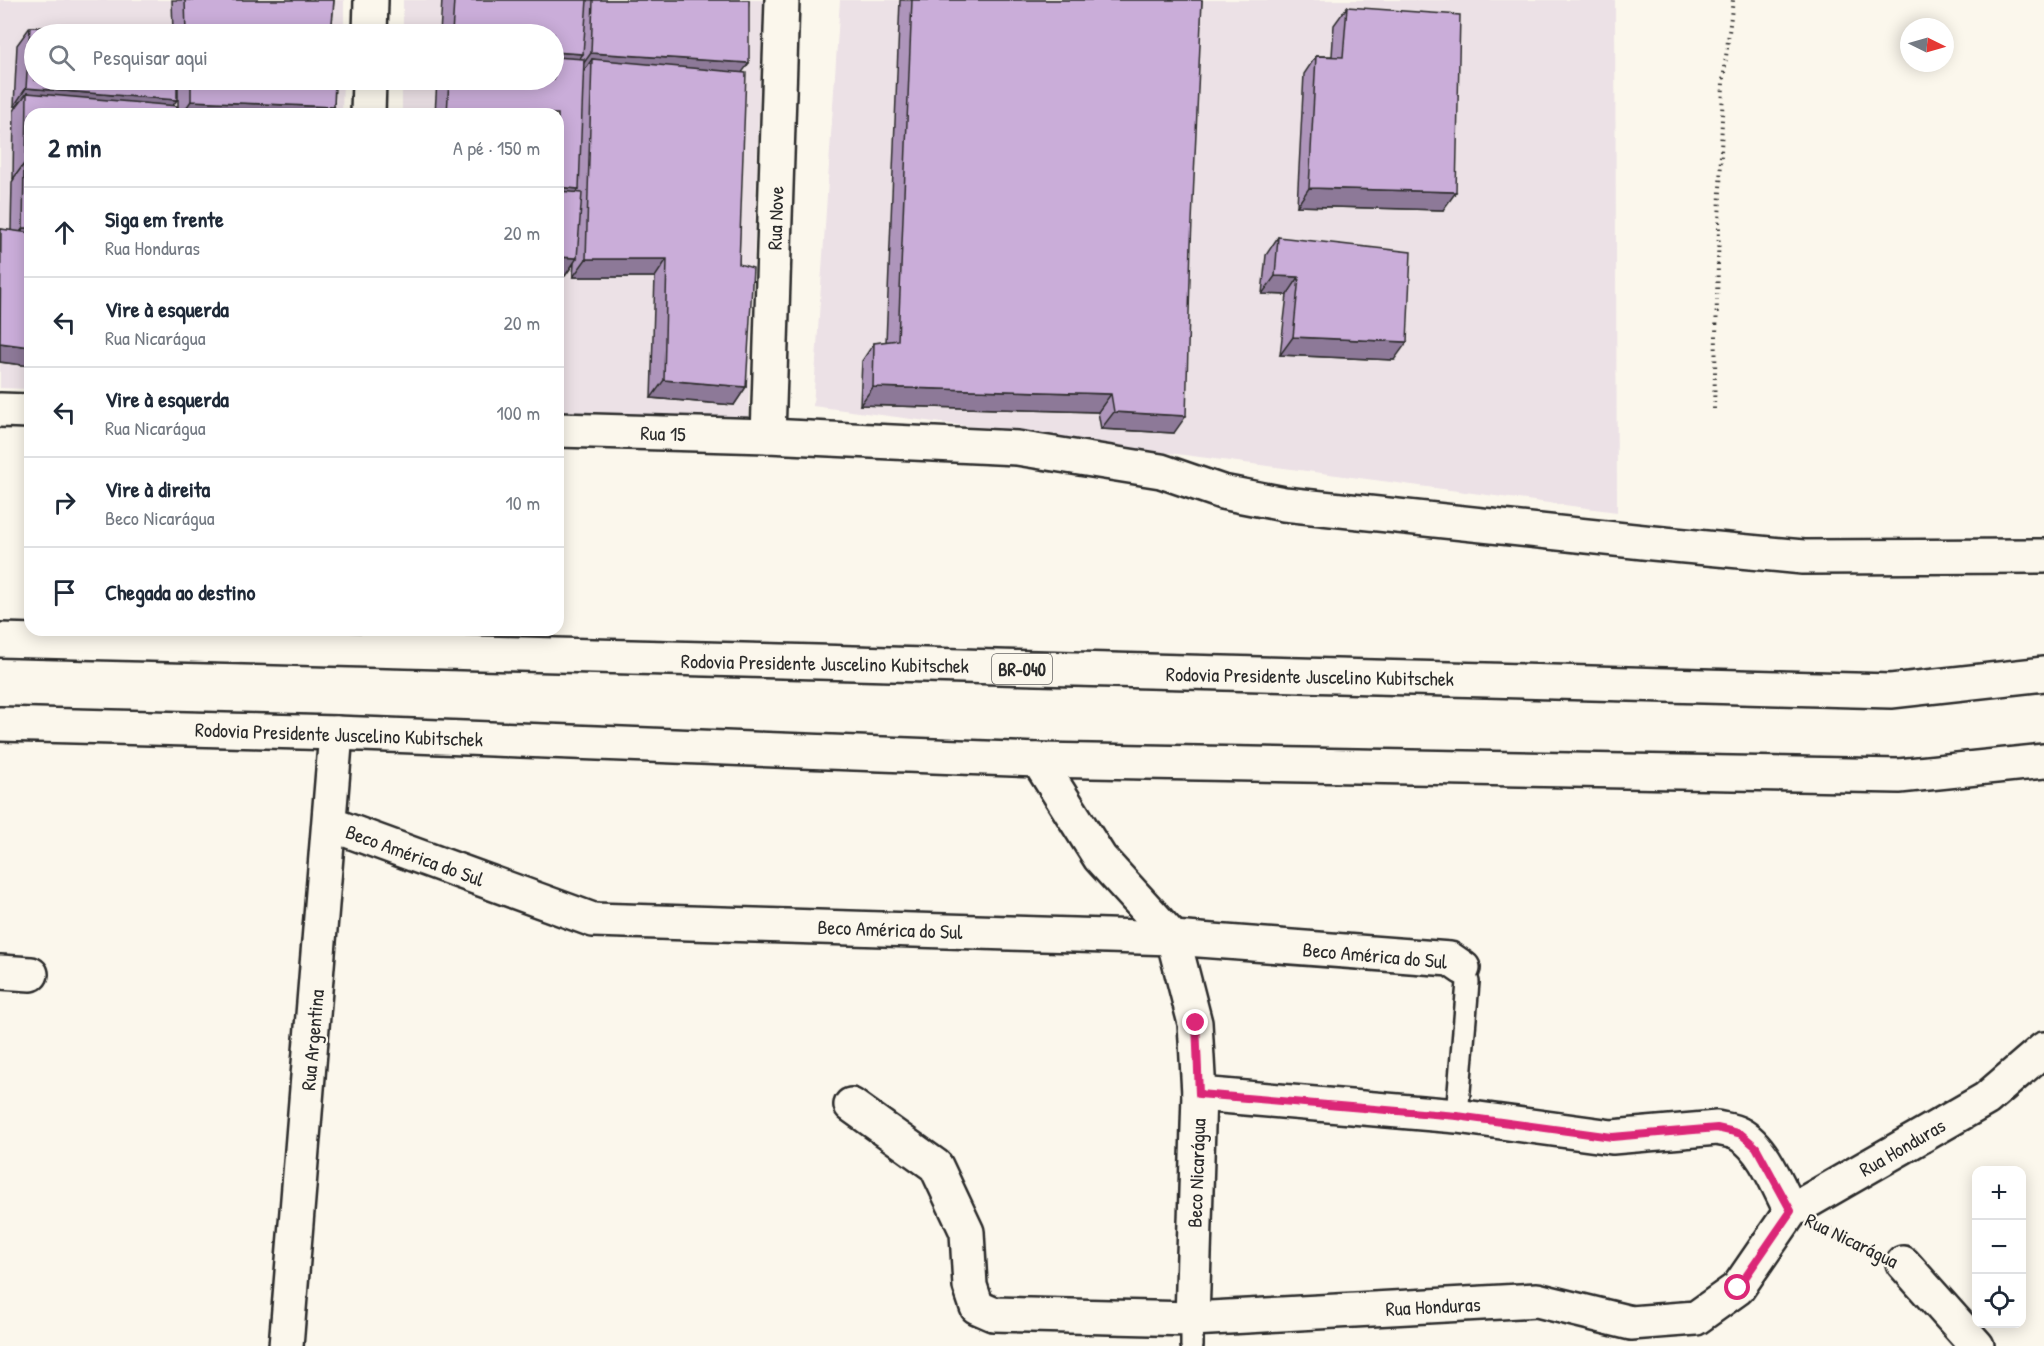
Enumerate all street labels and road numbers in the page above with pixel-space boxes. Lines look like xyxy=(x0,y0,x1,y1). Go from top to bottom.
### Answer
street label: Rua Nove xyxy=(760,185,790,251)
street label: Rua 15 xyxy=(640,419,687,447)
street label: Rodovia Presidente Juscelino Kubitschek xyxy=(681,647,969,679)
road number: BR-040 xyxy=(992,654,1052,684)
street label: Rodovia Presidente Juscelino Kubitschek xyxy=(1166,660,1454,692)
street label: Rodovia Presidente Juscelino Kubitschek xyxy=(195,715,483,753)
street label: Beco América do Sul xyxy=(342,817,488,893)
street label: Beco América do Sul xyxy=(817,913,964,945)
street label: Beco América do Sul xyxy=(1302,935,1449,975)
street label: Rua Argentina xyxy=(294,988,330,1092)
street label: Rua Honduras xyxy=(1854,1111,1950,1182)
street label: Beco Nicarágua xyxy=(1181,1118,1211,1228)
street label: Rua Nicarágua xyxy=(1801,1206,1903,1274)
street label: Rua Honduras xyxy=(1385,1290,1481,1322)

